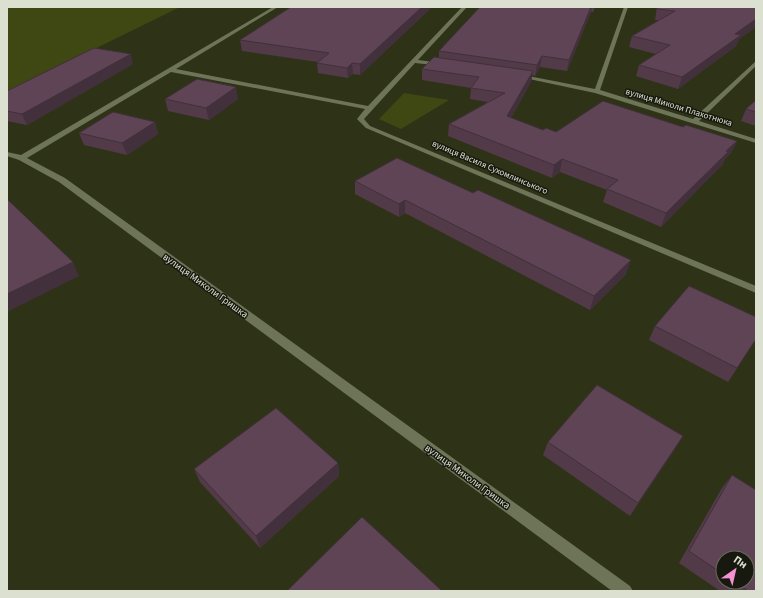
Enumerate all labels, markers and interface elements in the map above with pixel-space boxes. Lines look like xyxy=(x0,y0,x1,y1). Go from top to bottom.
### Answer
street label: вулиця Миколи Плахотнюка xyxy=(624,85,734,130)
street label: вулиця Василя Сухомлинського xyxy=(430,137,550,198)
street label: вулиця Миколи Гришка xyxy=(160,250,251,322)
street label: вулиця Миколи Гришка xyxy=(422,441,513,513)
north arrow xyxy=(715,550,755,590)
text: Пн xyxy=(730,552,750,572)

